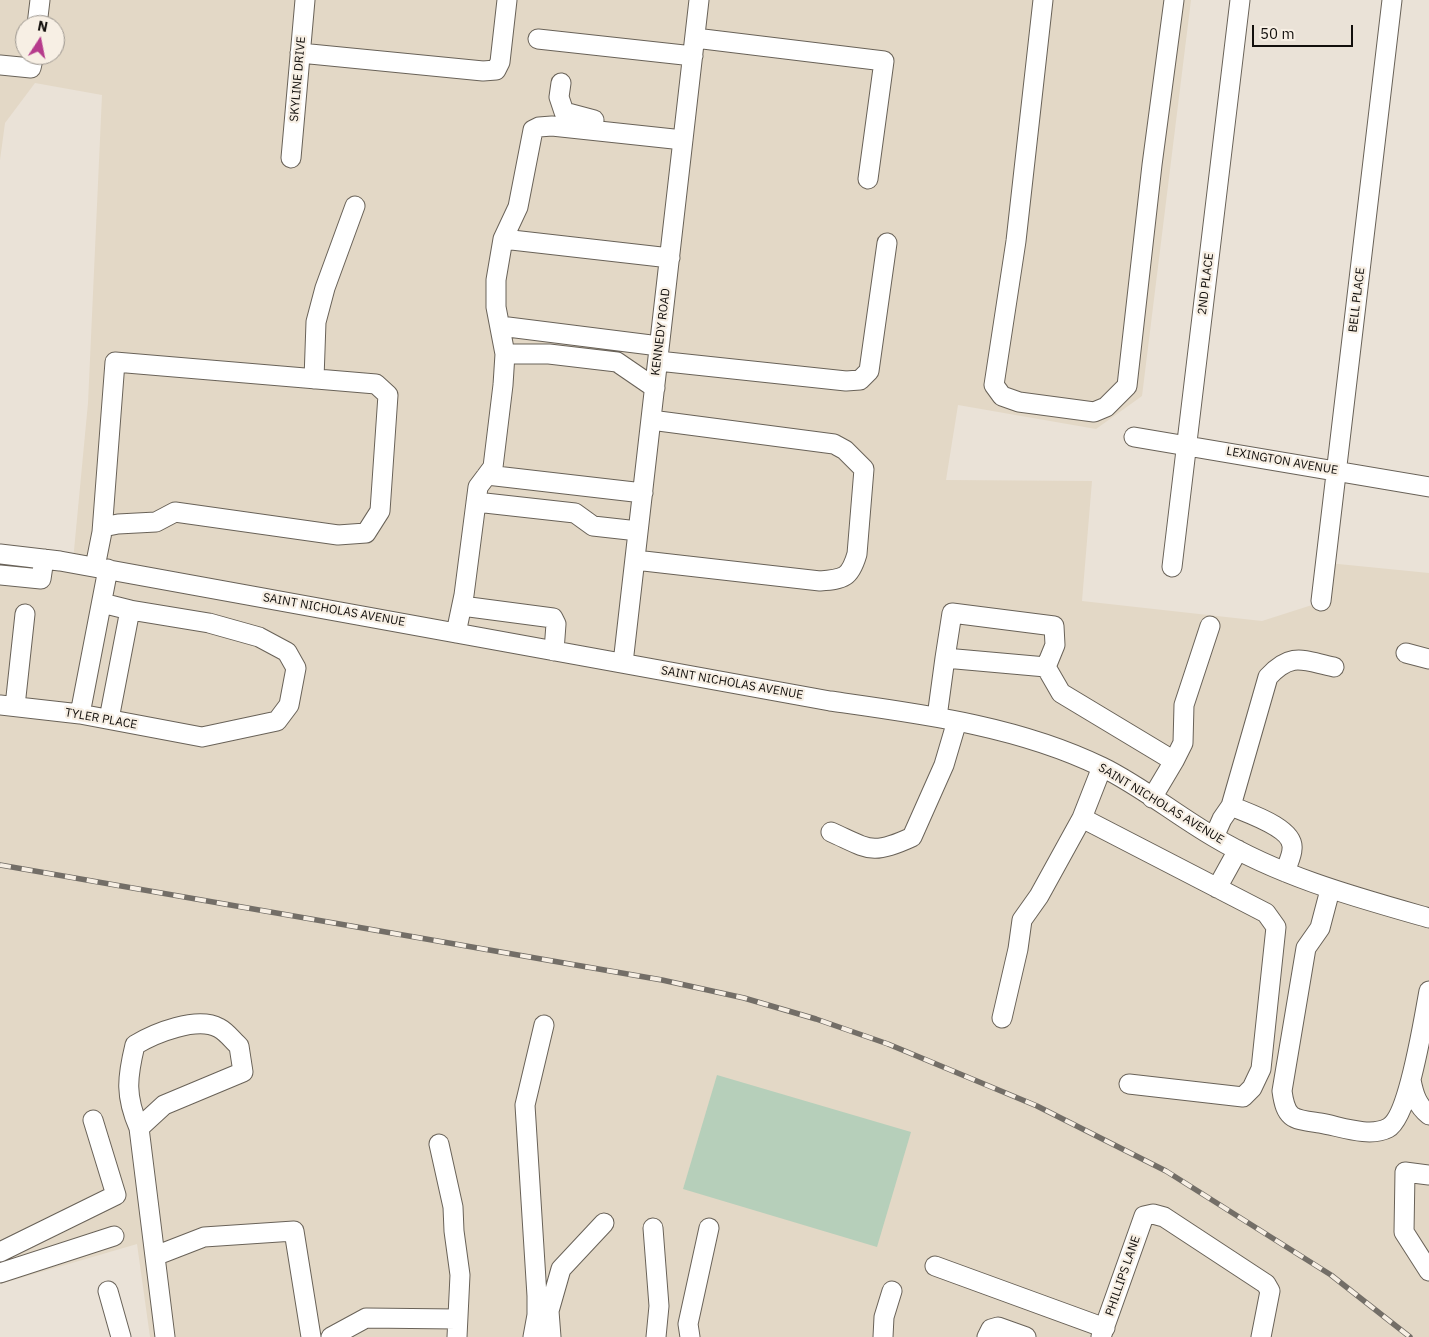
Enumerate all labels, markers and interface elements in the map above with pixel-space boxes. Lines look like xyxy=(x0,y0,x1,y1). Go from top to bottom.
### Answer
north arrow xyxy=(15,15,65,65)
scale bar xyxy=(1254,15,1355,47)
text: N xyxy=(36,16,49,36)
text: 50 m xyxy=(1260,24,1295,43)
street label: SKYLINE DRIVE xyxy=(287,36,309,122)
street label: 2ND PLACE xyxy=(1195,252,1217,316)
street label: BELL PLACE xyxy=(1346,267,1368,333)
street label: KENNEDY ROAD xyxy=(649,288,673,376)
street label: LEXINGTON AVENUE xyxy=(1225,444,1339,478)
street label: SAINT NICHOLAS AVENUE xyxy=(262,590,406,630)
street label: SAINT NICHOLAS AVENUE xyxy=(660,663,804,703)
street label: TYLER PLACE xyxy=(64,706,138,732)
street label: SAINT NICHOLAS AVENUE xyxy=(1095,761,1227,847)
street label: PHILLIPS LANE xyxy=(1103,1234,1143,1318)

